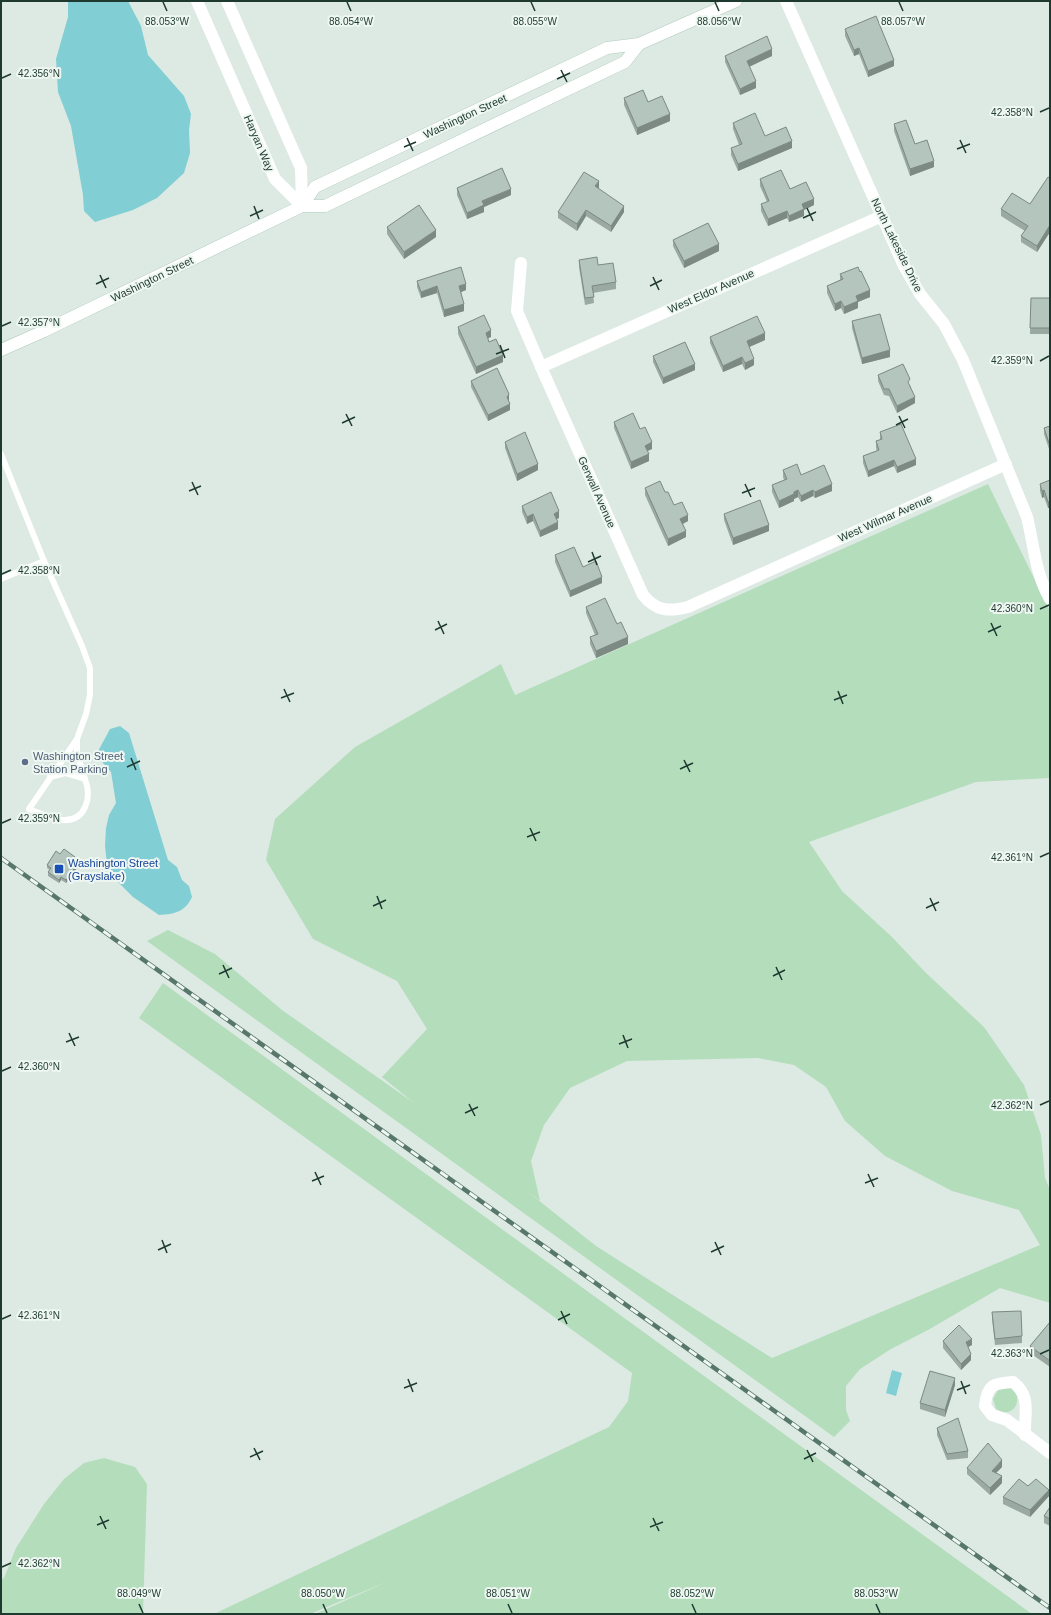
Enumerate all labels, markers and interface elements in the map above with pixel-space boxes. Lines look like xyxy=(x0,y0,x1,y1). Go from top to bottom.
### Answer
text: 88.053°W xyxy=(145,16,190,27)
text: 88.054°W xyxy=(329,16,374,27)
text: 88.055°W xyxy=(513,16,558,27)
text: 88.056°W xyxy=(697,16,742,27)
text: 88.057°W xyxy=(881,16,926,27)
text: 42.356°N xyxy=(18,68,60,79)
street label: Washington Street xyxy=(422,92,508,140)
text: 42.358°N xyxy=(991,107,1033,118)
street label: Haryan Way xyxy=(242,113,276,173)
street label: North Lakeside Drive xyxy=(869,196,925,294)
street label: Washington Street xyxy=(109,254,195,304)
street label: West Eldor Avenue xyxy=(666,267,756,315)
text: 42.357°N xyxy=(18,317,60,328)
text: 42.359°N xyxy=(991,355,1033,366)
street label: Gerwall Avenue xyxy=(576,454,618,530)
street label: West Wilmar Avenue xyxy=(836,492,934,544)
text: 42.358°N xyxy=(18,565,60,576)
text: 42.360°N xyxy=(991,603,1033,614)
place label: Washington Street Station Parking xyxy=(33,750,123,775)
marker: Washington Street Station Parking xyxy=(20,757,30,767)
text: 42.359°N xyxy=(18,813,60,824)
text: 42.361°N xyxy=(991,852,1033,863)
place label: Washington Street (Grayslake) xyxy=(68,857,158,882)
marker: Washington Street (Grayslake) xyxy=(53,863,65,875)
text: 42.360°N xyxy=(18,1061,60,1072)
text: 42.362°N xyxy=(991,1100,1033,1111)
text: 42.361°N xyxy=(18,1310,60,1321)
text: 42.363°N xyxy=(991,1348,1033,1359)
text: 42.362°N xyxy=(18,1558,60,1569)
text: 88.049°W xyxy=(117,1588,162,1599)
text: 88.050°W xyxy=(301,1588,346,1599)
text: 88.051°W xyxy=(486,1588,531,1599)
text: 88.052°W xyxy=(670,1588,715,1599)
text: 88.053°W xyxy=(854,1588,899,1599)

